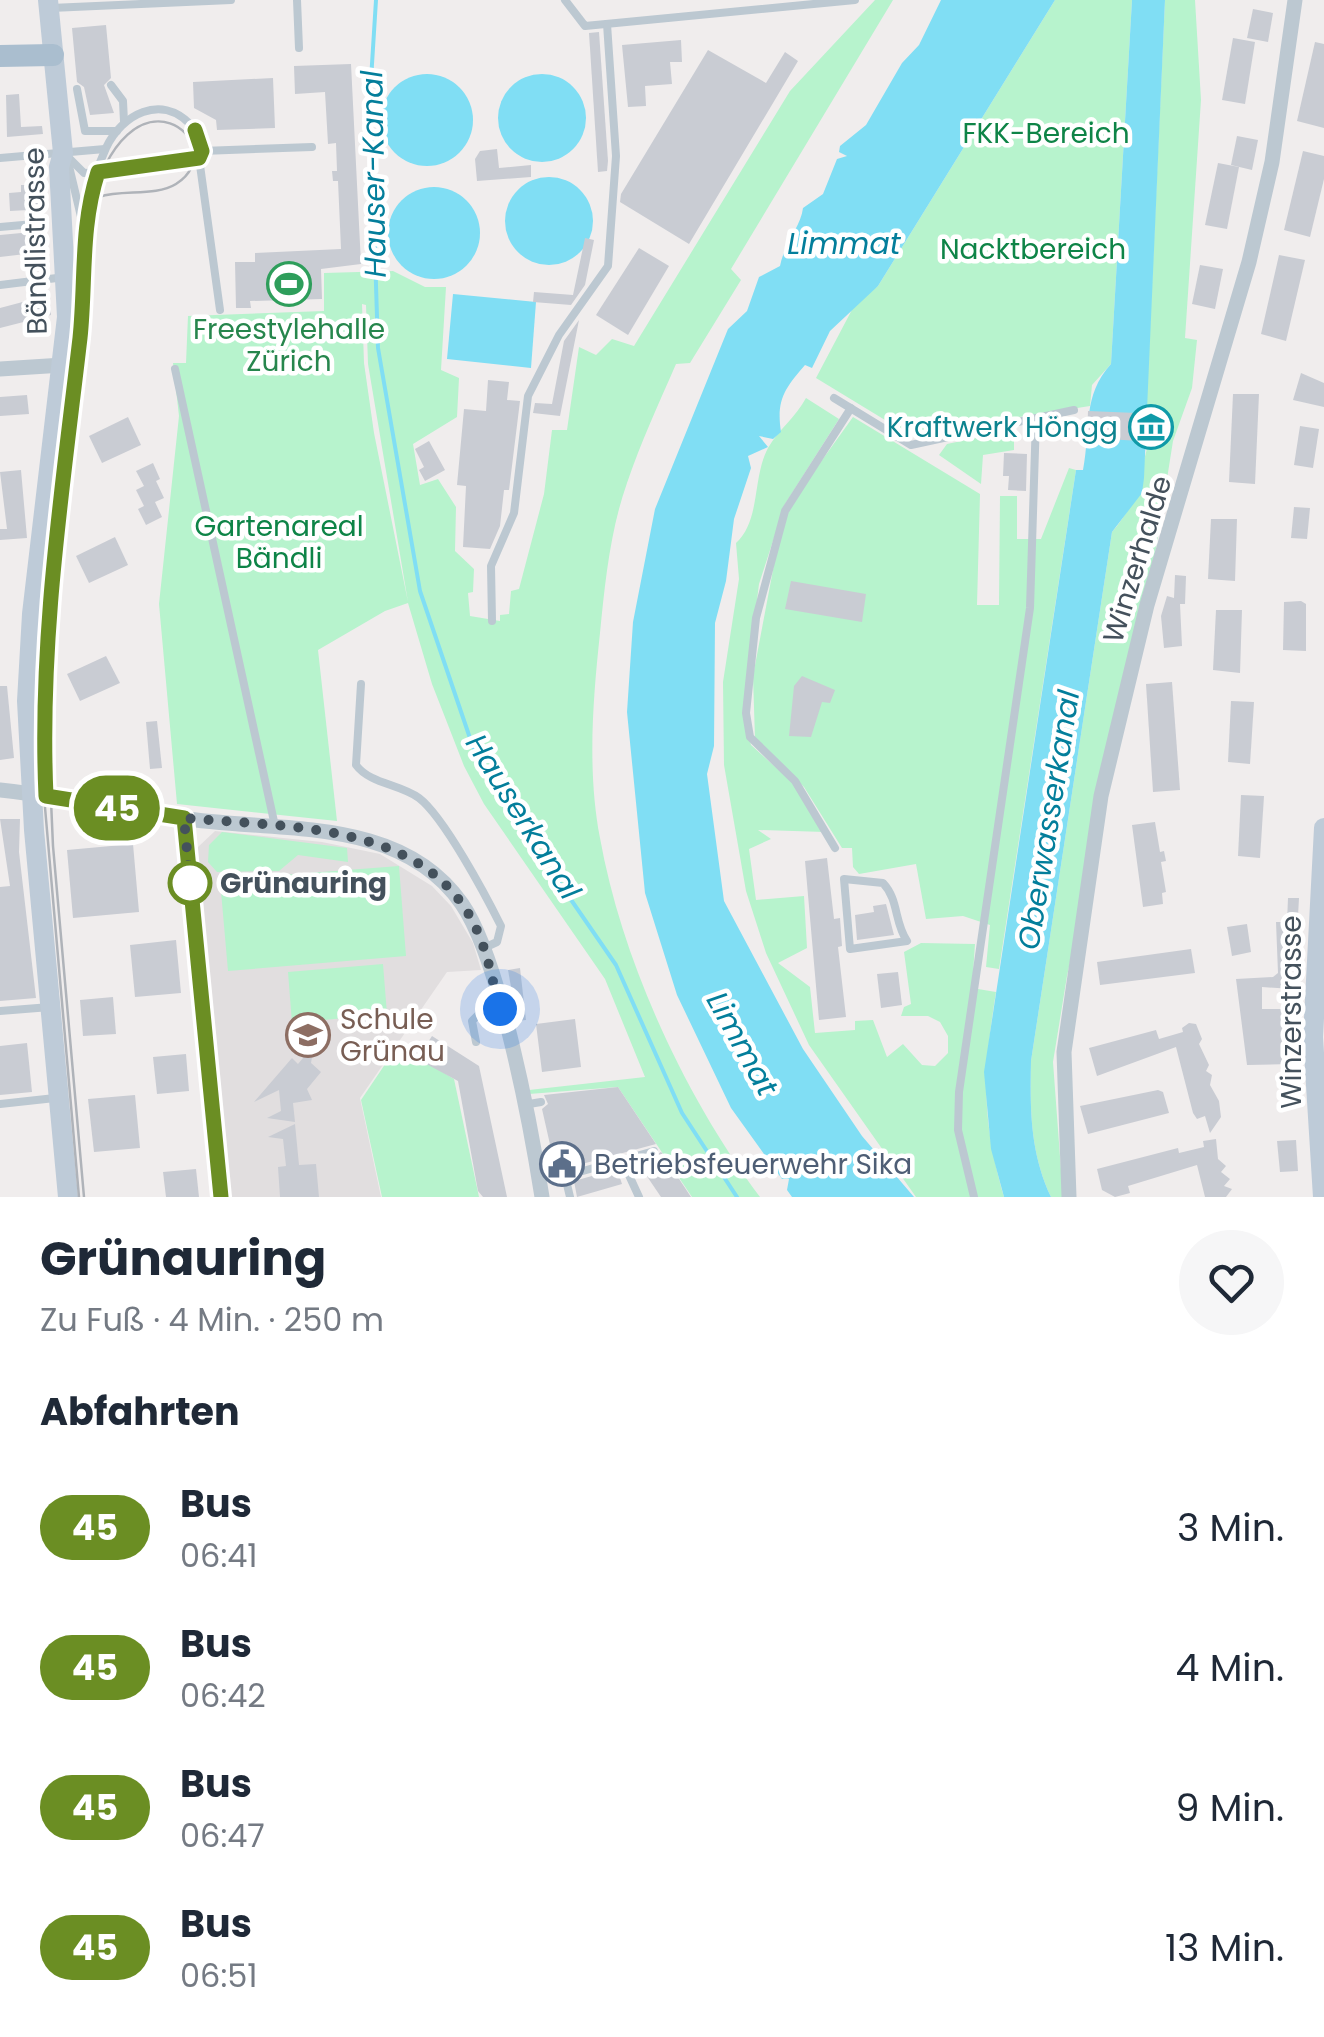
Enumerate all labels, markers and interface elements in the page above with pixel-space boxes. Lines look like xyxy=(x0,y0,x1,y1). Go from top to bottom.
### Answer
water label: Hauser-Kanal xyxy=(350,69,397,278)
park label: FKK-Bereich xyxy=(962,114,1130,153)
street label: Bändlistrasse xyxy=(14,147,57,335)
water label: Limmat xyxy=(787,222,902,265)
park label: Nacktbereich xyxy=(940,230,1126,269)
sports icon: Freestylehalle Zürich xyxy=(266,261,312,307)
place label: Freestylehalle Zürich xyxy=(193,310,385,381)
museum icon: Kraftwerk Höngg xyxy=(1128,404,1174,450)
place label: Kraftwerk Höngg xyxy=(887,408,1118,447)
street label: Winzerhalde xyxy=(1094,471,1181,647)
park label: Gartenareal Bändli xyxy=(194,507,364,578)
water label: Oberwasserkanal xyxy=(1007,686,1090,953)
water label: Hauserkanal xyxy=(455,726,592,908)
line badge: 45 xyxy=(72,776,162,840)
text: 45 xyxy=(94,784,140,833)
marker: Grünauring xyxy=(169,862,211,904)
place label: Grünauring xyxy=(220,864,387,903)
street label: Winzerstrasse xyxy=(1272,915,1311,1109)
your location xyxy=(475,984,525,1034)
water label: Limmat xyxy=(696,984,789,1105)
place label: Schule Grünau xyxy=(340,1000,445,1071)
school or university icon: Schule Grünau xyxy=(285,1012,331,1058)
public building icon: Betriebsfeuerwehr Sika xyxy=(539,1141,585,1187)
place label: Betriebsfeuerwehr Sika xyxy=(594,1145,912,1184)
text: Grünauring xyxy=(40,1225,326,1292)
button: heart xyxy=(1179,1230,1284,1335)
text: Zu Fuß · 4 Min. · 250 m xyxy=(40,1297,384,1342)
text: Abfahrten xyxy=(40,1385,240,1438)
text: Bus xyxy=(180,1477,252,1530)
text: 3 Min. xyxy=(1177,1501,1284,1554)
text: 45 xyxy=(72,1503,118,1552)
text: 06:41 xyxy=(180,1533,258,1578)
text: Bus xyxy=(180,1617,252,1670)
text: 4 Min. xyxy=(1176,1641,1284,1694)
text: 45 xyxy=(72,1643,118,1692)
text: 06:42 xyxy=(180,1673,266,1718)
text: Bus xyxy=(180,1757,252,1810)
text: 9 Min. xyxy=(1176,1781,1284,1834)
text: 45 xyxy=(72,1783,118,1832)
text: 06:47 xyxy=(180,1813,265,1858)
text: Bus xyxy=(180,1897,252,1950)
text: 13 Min. xyxy=(1165,1921,1284,1974)
text: 45 xyxy=(72,1923,118,1972)
text: 06:51 xyxy=(180,1953,258,1998)

